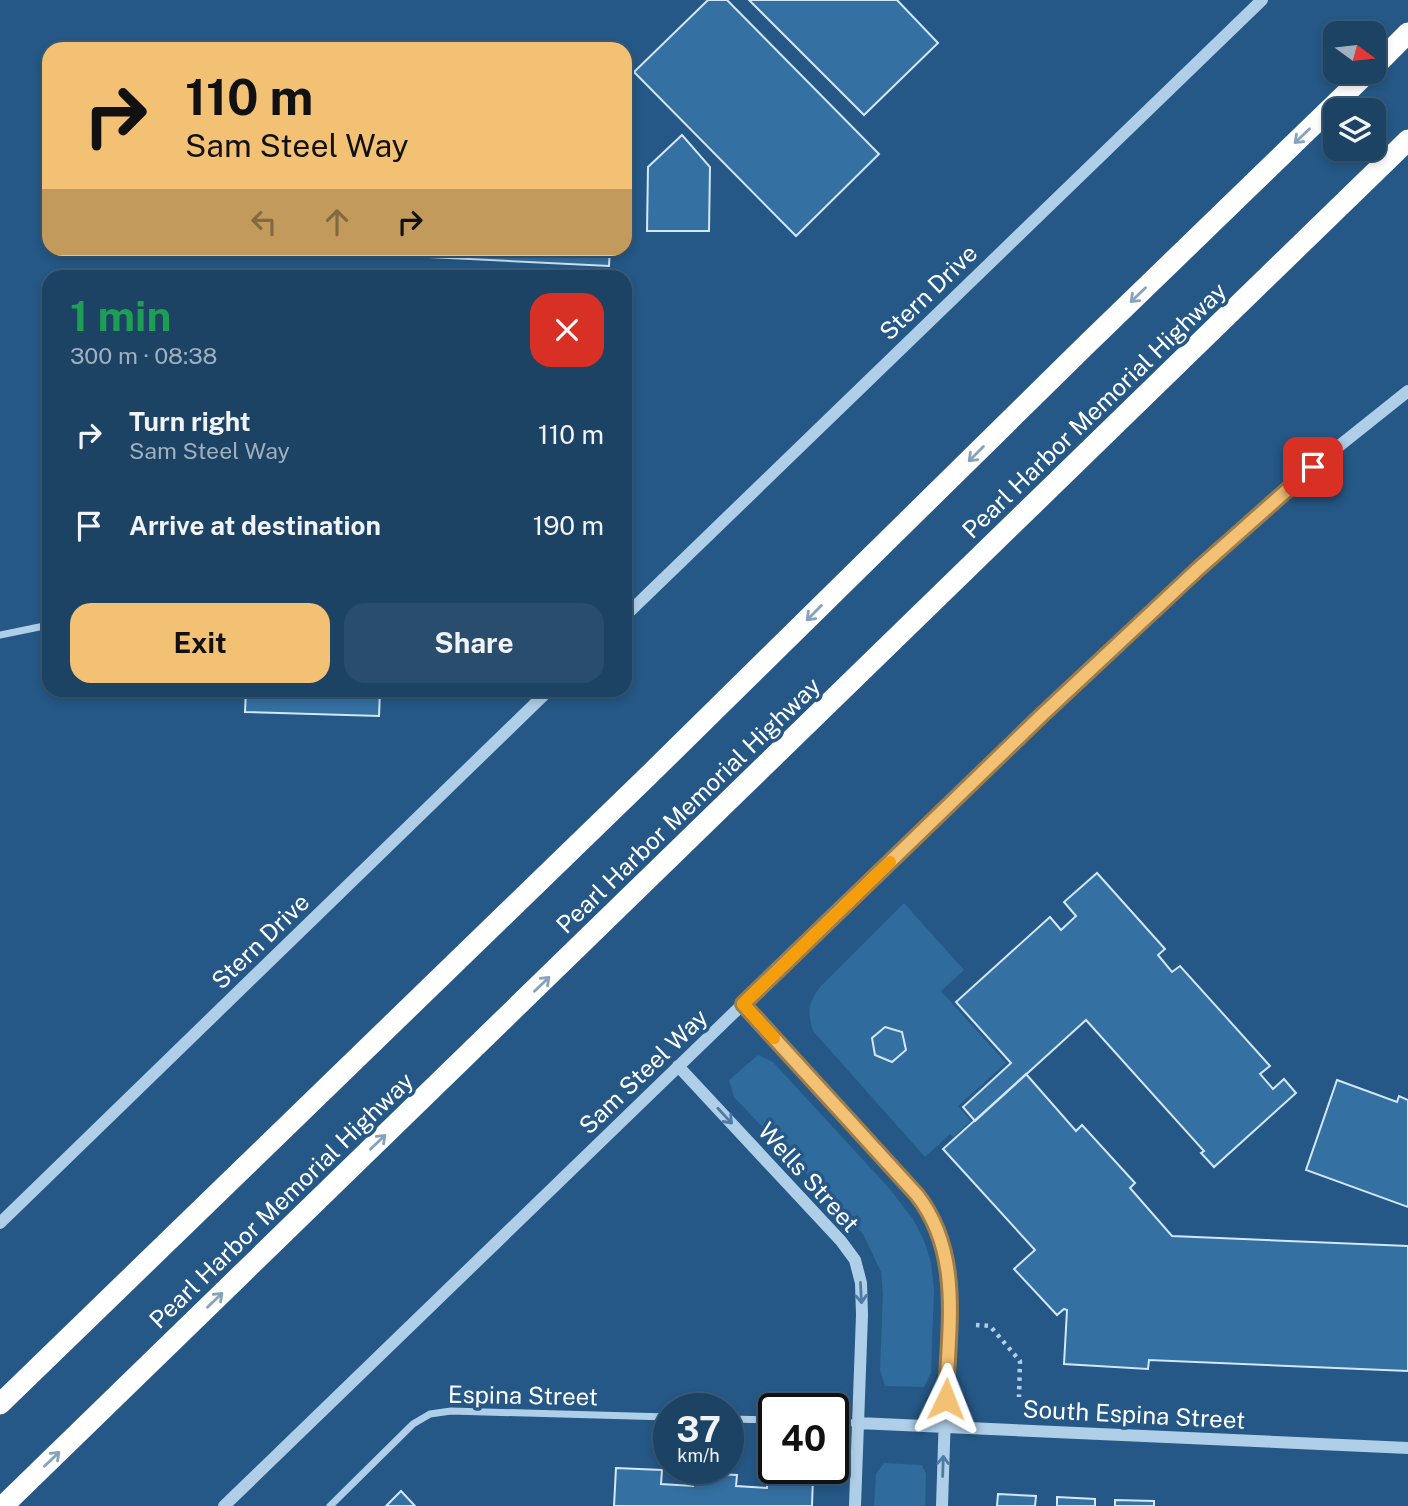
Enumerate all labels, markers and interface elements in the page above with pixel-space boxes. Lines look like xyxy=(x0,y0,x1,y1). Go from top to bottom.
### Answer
north arrow xyxy=(1323,21,1386,84)
map controls xyxy=(1323,21,1386,161)
text: 110 m xyxy=(185,68,313,126)
icon: right xyxy=(70,70,161,161)
button: layers xyxy=(1323,98,1386,161)
text: Sam Steel Way xyxy=(185,127,409,164)
one-way arrow xyxy=(1294,128,1311,145)
icon: left xyxy=(245,203,283,241)
icon: ahead xyxy=(318,203,356,241)
icon: right xyxy=(391,203,429,241)
street label: Stern Drive xyxy=(873,239,983,345)
street label: Pearl Harbor Memorial Highway xyxy=(956,276,1232,544)
one-way arrow xyxy=(1130,286,1147,303)
text: 1 min xyxy=(70,291,171,340)
button: close xyxy=(530,293,604,367)
text: 300 m · 08:38 xyxy=(70,342,217,369)
text: Turn right xyxy=(129,406,251,437)
icon: right xyxy=(70,416,108,454)
text: 110 m xyxy=(538,419,604,450)
text: Sam Steel Way xyxy=(129,437,290,464)
pin xyxy=(1283,437,1343,497)
one-way arrow xyxy=(968,445,985,462)
icon: arrive xyxy=(1294,448,1332,486)
icon: arrive xyxy=(70,507,108,545)
text: Arrive at destination xyxy=(129,510,381,541)
text: 190 m xyxy=(533,510,604,541)
button: Exit xyxy=(70,603,330,683)
button: Share xyxy=(344,603,604,683)
one-way arrow xyxy=(805,605,822,622)
street label: Pearl Harbor Memorial Highway xyxy=(550,671,826,939)
street label: Stern Drive xyxy=(205,888,315,994)
one-way arrow xyxy=(533,975,550,992)
street label: Sam Steel Way xyxy=(573,1003,713,1139)
street label: Pearl Harbor Memorial Highway xyxy=(143,1066,419,1334)
one-way arrow xyxy=(716,1107,733,1124)
street label: Wells Street xyxy=(753,1117,865,1237)
one-way arrow xyxy=(370,1133,387,1150)
one-way arrow xyxy=(855,1281,868,1304)
one-way arrow xyxy=(206,1292,223,1309)
position arrow xyxy=(909,1362,983,1436)
street label: Espina Street xyxy=(448,1380,598,1410)
speed limit sign: 40 xyxy=(758,1393,849,1484)
street label: South Espina Street xyxy=(1022,1394,1246,1434)
text: 37 xyxy=(676,1409,721,1450)
text: km/h xyxy=(677,1445,720,1466)
one-way arrow xyxy=(43,1450,60,1467)
one-way arrow xyxy=(937,1455,950,1478)

